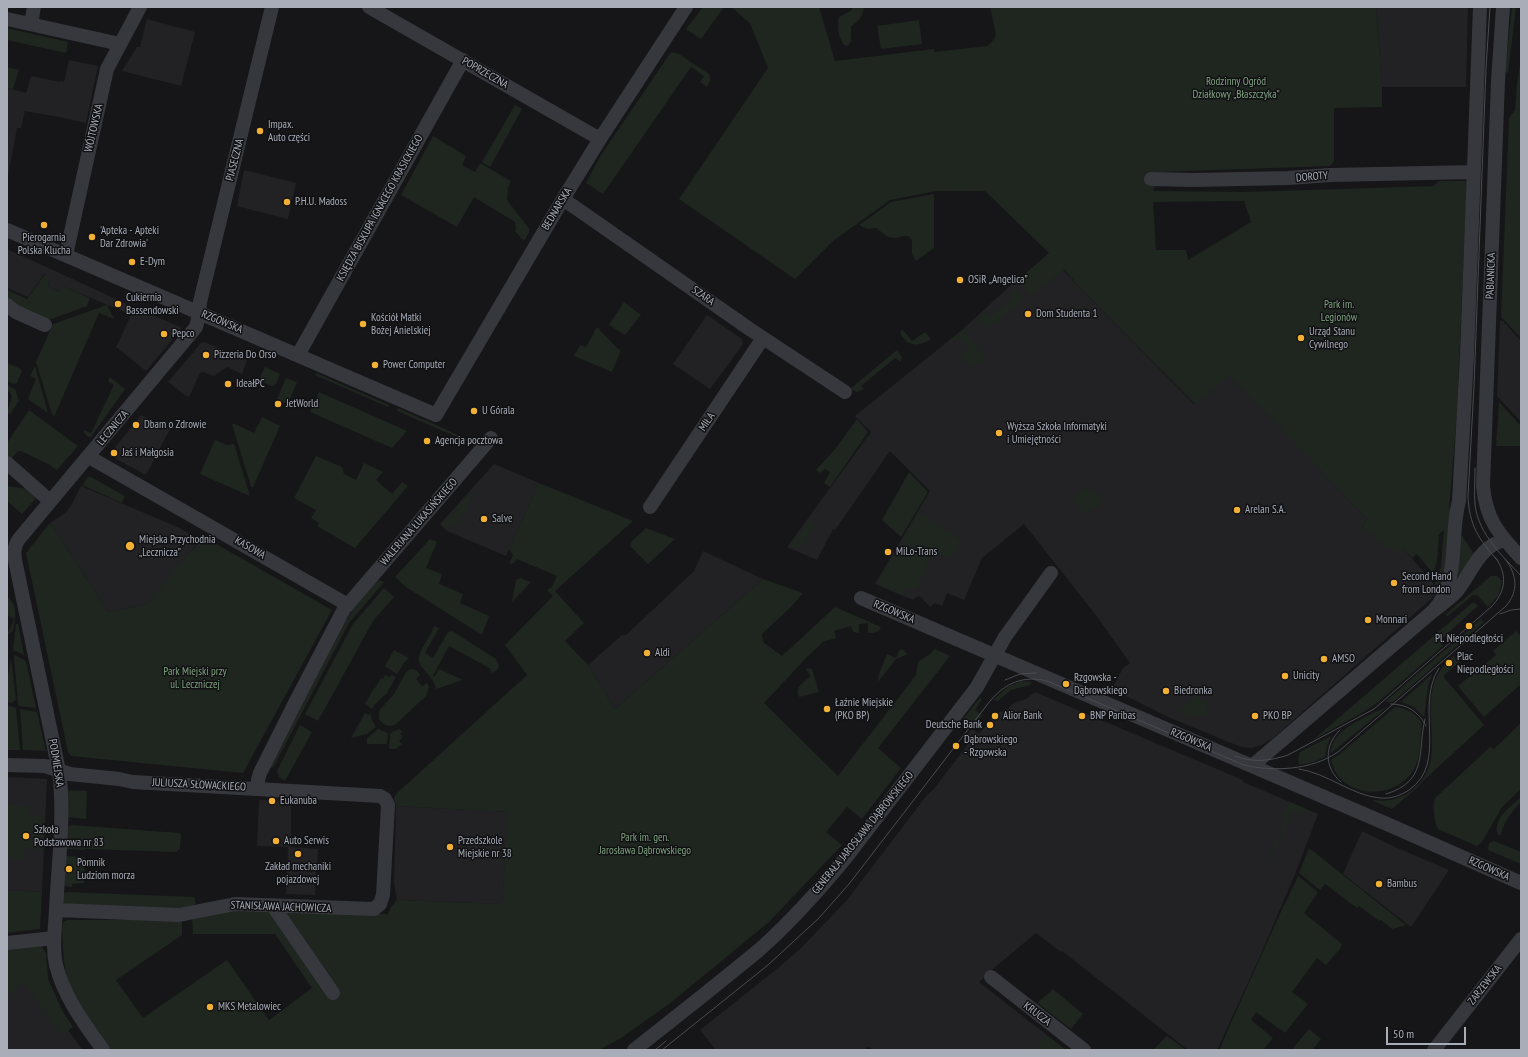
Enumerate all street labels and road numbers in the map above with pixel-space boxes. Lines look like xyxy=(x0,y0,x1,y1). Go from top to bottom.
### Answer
street label: POPRZECZNA xyxy=(460,54,510,92)
street label: WÓJTOWSKA xyxy=(82,103,106,153)
street label: KSIĘDZA BISKUPA IGNACEGO KRASICKIEGO xyxy=(334,133,426,283)
street label: PIASECZNA xyxy=(223,138,247,182)
street label: DOROTY xyxy=(1295,169,1329,185)
street label: BEDNARSKA xyxy=(539,185,575,233)
street label: PABIANICKA xyxy=(1484,253,1498,299)
street label: SZARA xyxy=(689,283,717,309)
street label: RZGOWSKA xyxy=(199,307,245,337)
street label: LECZNICZA xyxy=(94,408,132,448)
street label: MIŁA xyxy=(696,410,718,434)
street label: WALERIANA ŁUKASIŃSKIEGO xyxy=(378,476,460,568)
street label: KASOWA xyxy=(232,534,268,562)
street label: RZGOWSKA xyxy=(871,597,917,627)
street label: RZGOWSKA xyxy=(1168,725,1214,755)
street label: PODMIEJSKA xyxy=(46,738,66,788)
street label: GENERAŁA JAROSŁAWA DĄBROWSKIEGO xyxy=(809,769,917,897)
street label: JULIUSZA SŁOWACKIEGO xyxy=(152,776,246,794)
street label: RZGOWSKA xyxy=(1466,854,1512,884)
street label: STANISŁAWA JACHOWICZA xyxy=(230,899,332,915)
street label: ZARZEWSKA xyxy=(1465,962,1505,1008)
street label: KRUCZA xyxy=(1021,999,1053,1029)

